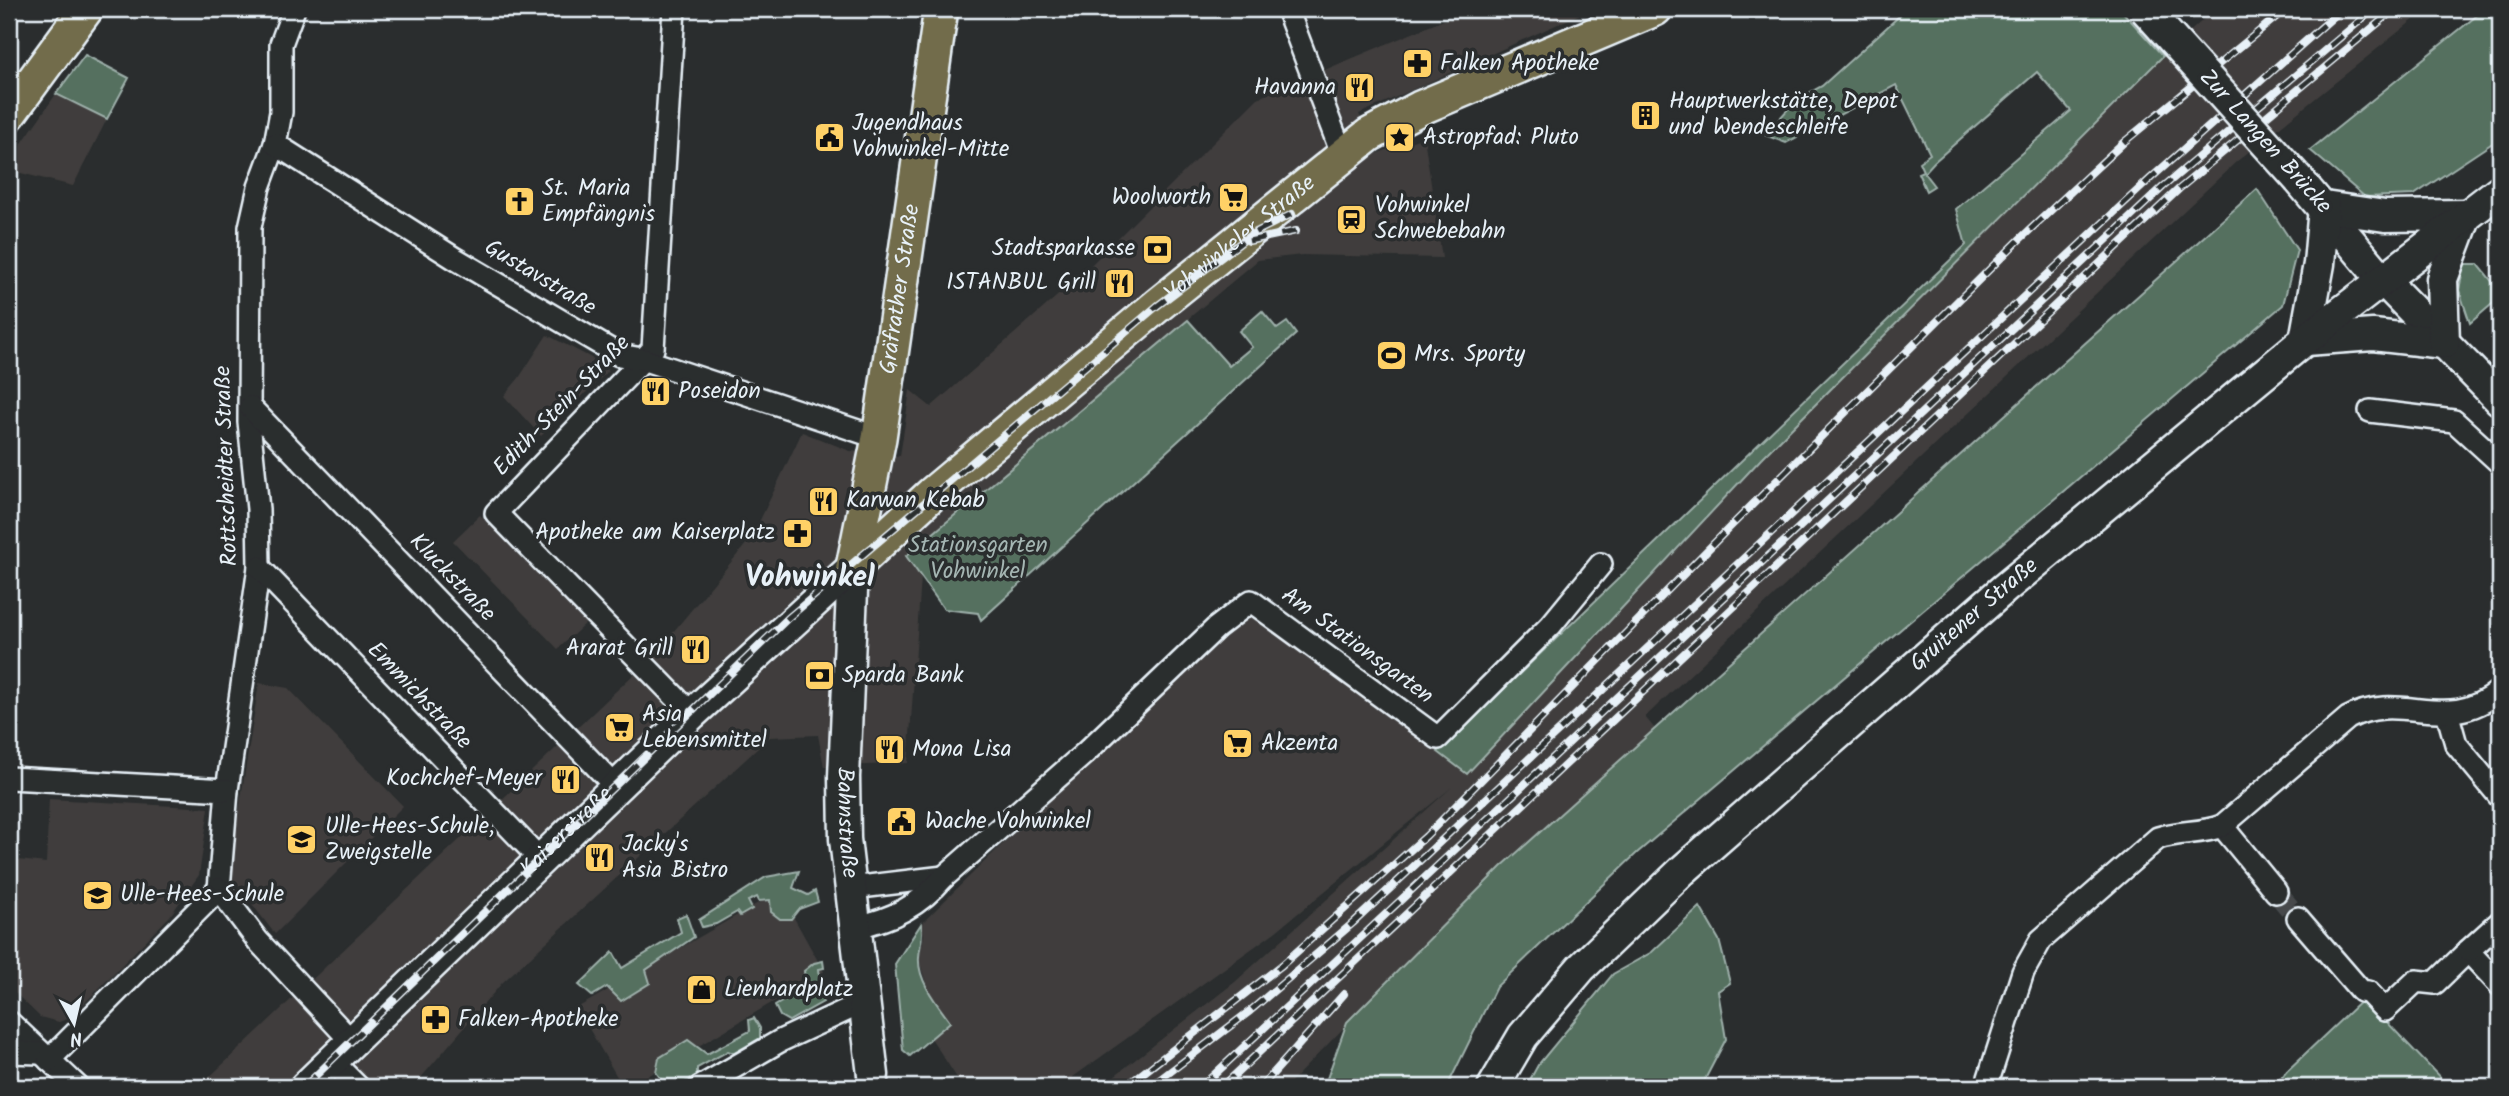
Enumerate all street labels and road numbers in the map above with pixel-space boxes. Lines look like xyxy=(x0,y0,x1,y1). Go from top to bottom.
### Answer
street label: Zur Langen Brücke xyxy=(2190,61,2340,223)
street label: Vohwinkeler Straße xyxy=(1157,166,1324,311)
street label: Gräfrather Straße xyxy=(870,202,931,377)
street label: Gustavstraße xyxy=(477,230,603,326)
street label: Edith-Stein-Straße xyxy=(485,327,639,485)
street label: Rottscheidter Straße xyxy=(206,365,248,567)
street label: Kluckstraße xyxy=(400,525,504,631)
street label: Gruitener Straße xyxy=(1902,549,2047,681)
street label: Am Stationsgarten xyxy=(1273,578,1441,714)
street label: Emmichstraße xyxy=(358,633,480,759)
street label: Bahnstraße xyxy=(826,767,868,880)
street label: Kaiserstraße xyxy=(512,778,622,887)

